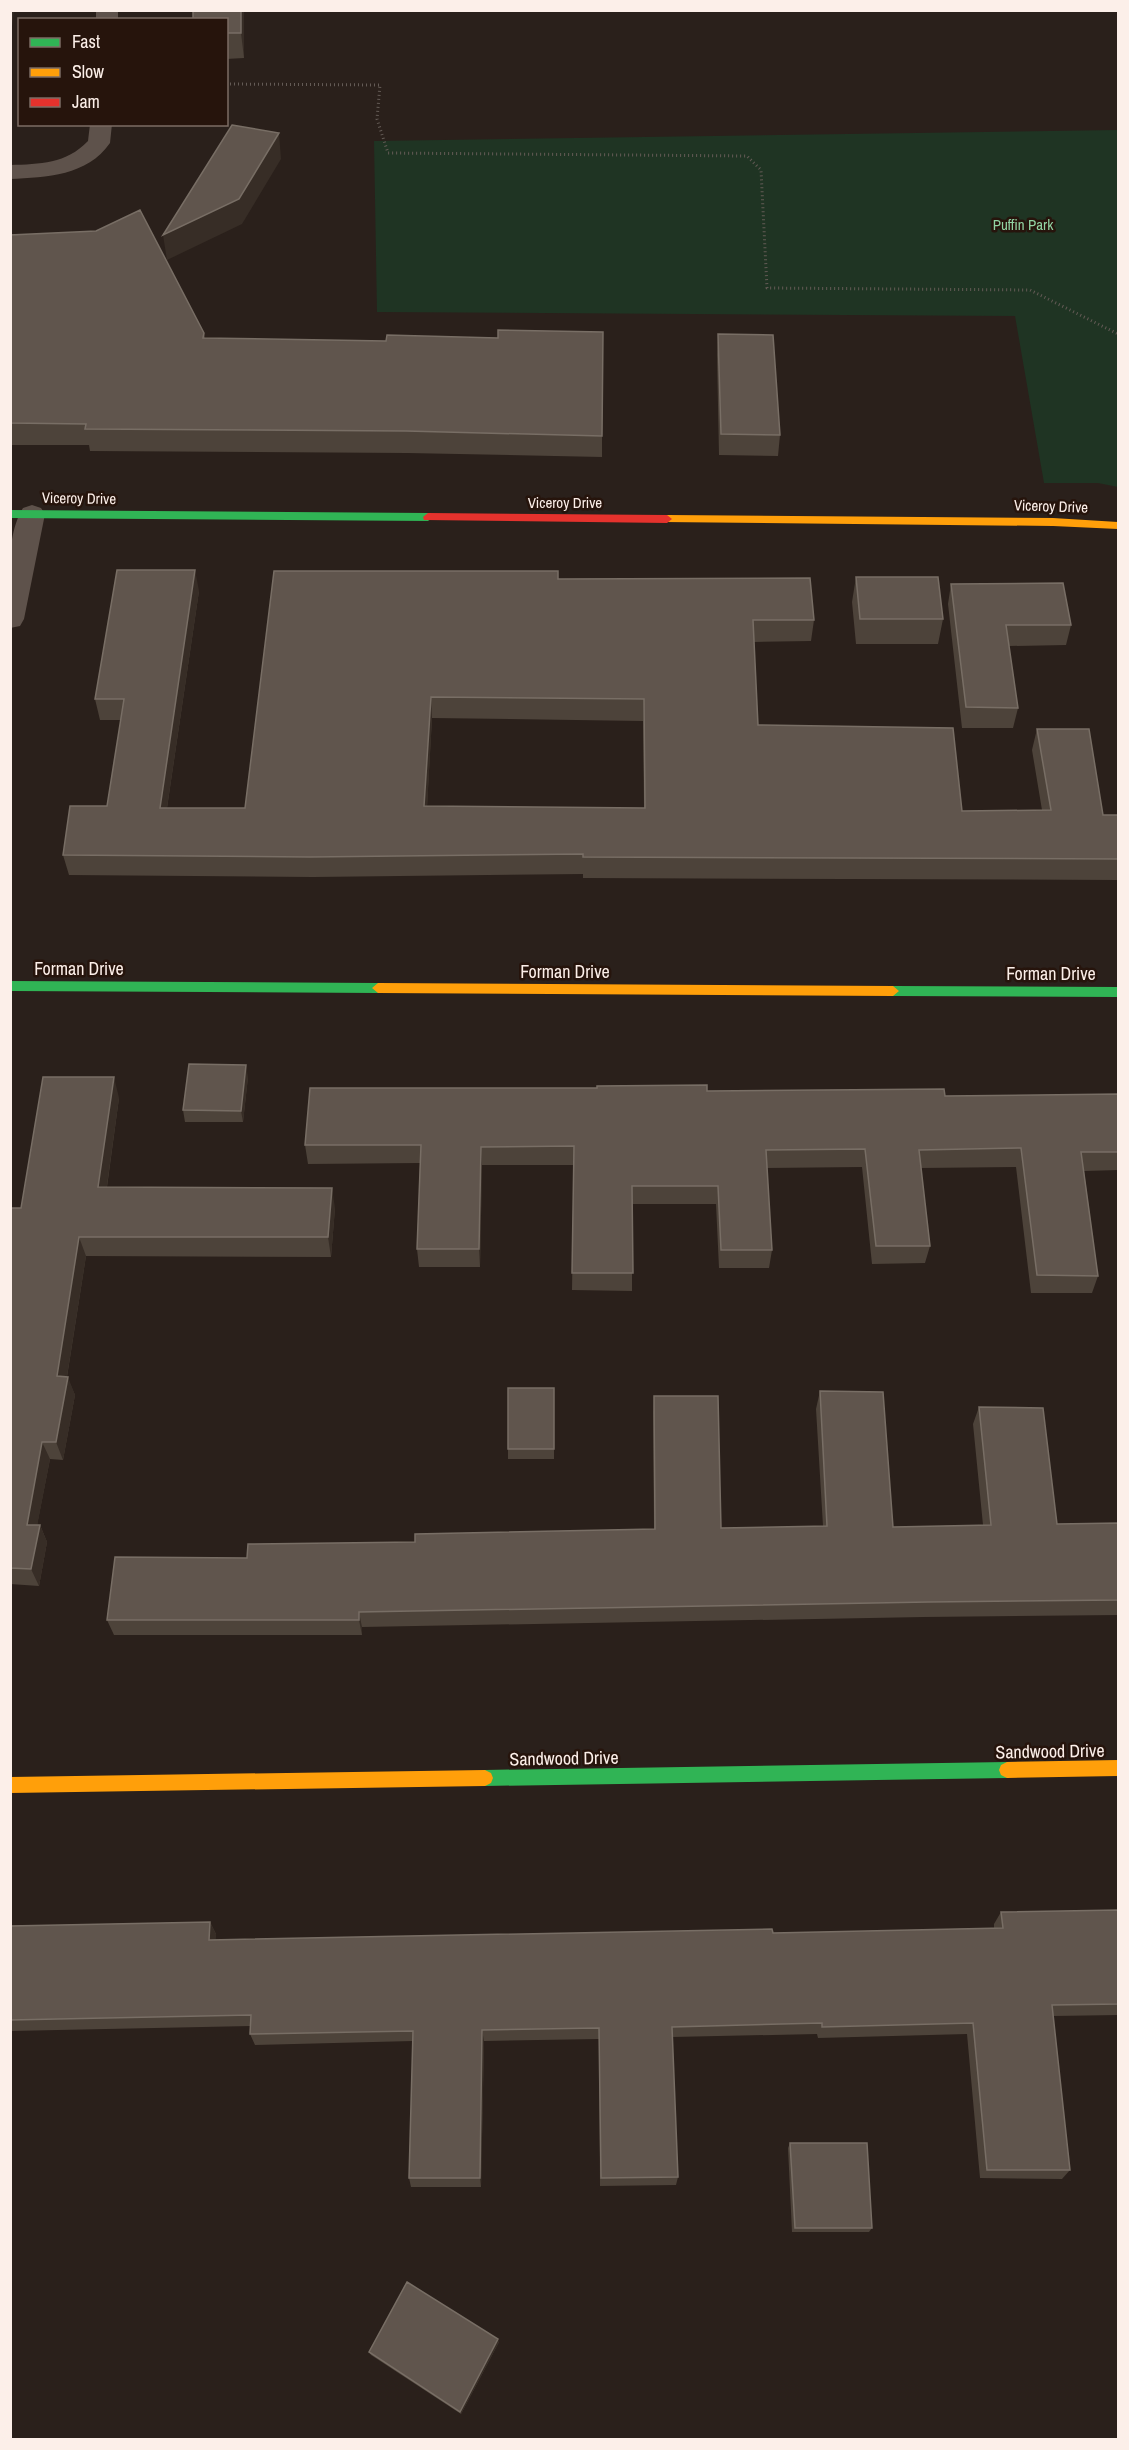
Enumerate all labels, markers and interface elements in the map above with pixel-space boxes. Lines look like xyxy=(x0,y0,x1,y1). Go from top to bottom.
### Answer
legend xyxy=(18,18,228,126)
text: Fast xyxy=(72,29,100,54)
text: Slow xyxy=(72,59,104,84)
text: Jam xyxy=(72,89,100,114)
park label: Puffin Park xyxy=(993,214,1054,235)
street label: Viceroy Drive xyxy=(42,487,116,509)
street label: Viceroy Drive xyxy=(528,492,602,513)
street label: Viceroy Drive xyxy=(1014,494,1089,518)
street label: Forman Drive xyxy=(34,956,124,981)
street label: Forman Drive xyxy=(520,959,610,984)
street label: Forman Drive xyxy=(1006,961,1096,986)
street label: Sandwood Drive xyxy=(995,1738,1105,1764)
street label: Sandwood Drive xyxy=(509,1745,619,1771)

